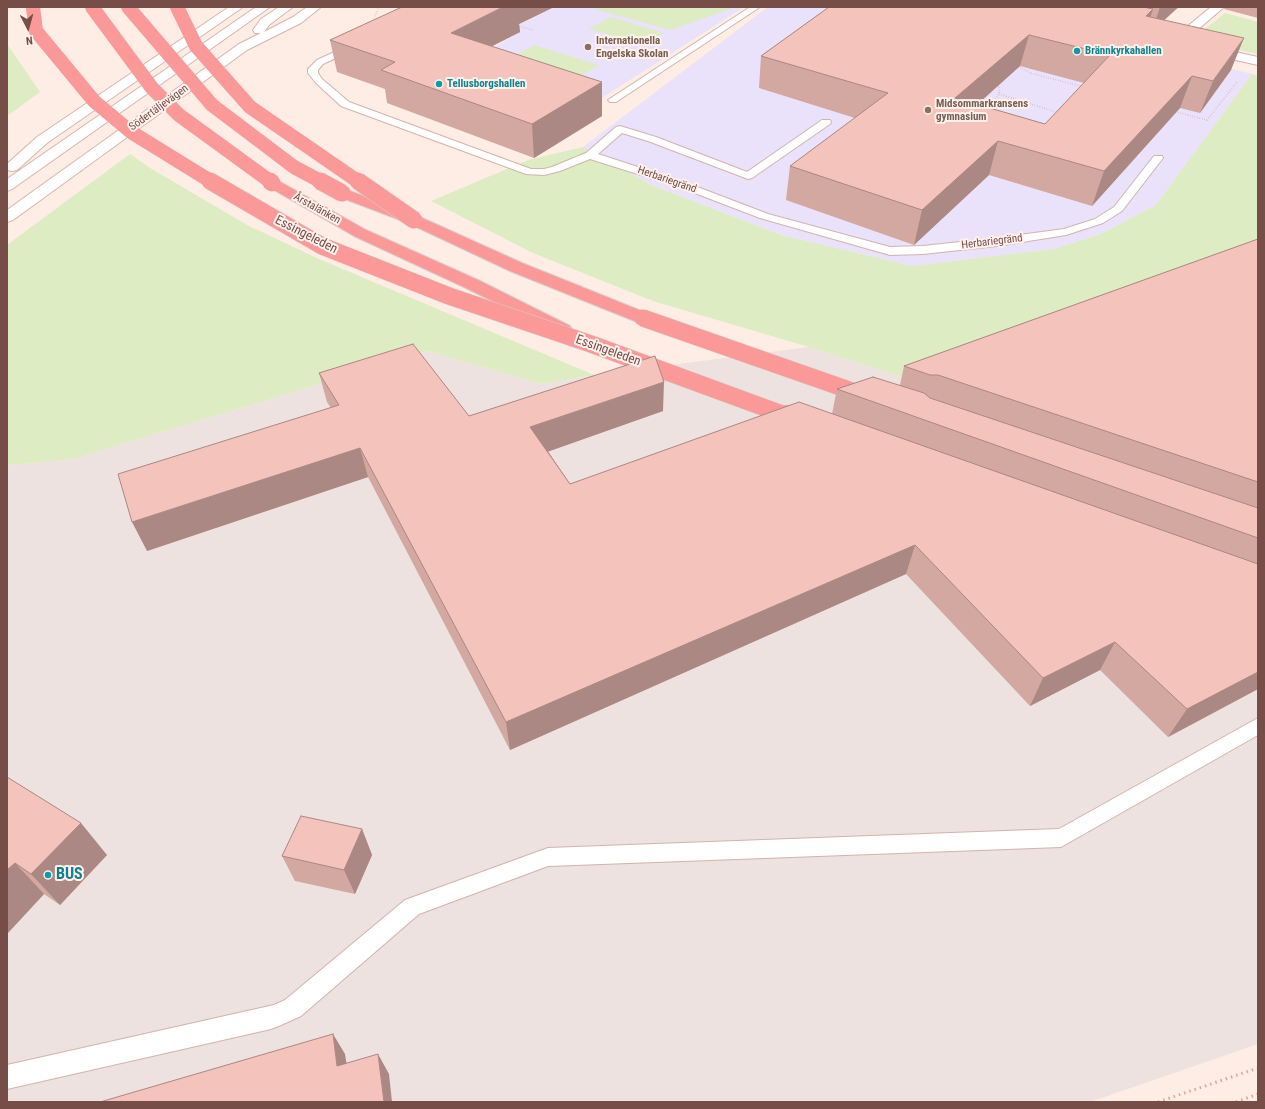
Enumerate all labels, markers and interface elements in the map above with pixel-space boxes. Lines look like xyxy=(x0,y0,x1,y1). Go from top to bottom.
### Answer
north arrow xyxy=(8,8,48,48)
text: N xyxy=(25,34,33,47)
place label: Internationella Engelska Skolan xyxy=(596,34,668,60)
marker: Internationella Engelska Skolan xyxy=(583,42,593,52)
place label: Brännkyrkahallen xyxy=(1085,44,1162,58)
marker: Brännkyrkahallen xyxy=(1072,46,1082,56)
place label: Tellusborgshallen xyxy=(447,77,526,91)
marker: Tellusborgshallen xyxy=(434,79,444,89)
street label: Södertäljevägen xyxy=(127,82,191,134)
place label: Midsommarkransens gymnasium xyxy=(936,97,1028,123)
marker: Midsommarkransens gymnasium xyxy=(923,105,933,115)
street label: Herbariegränd xyxy=(636,164,698,196)
street label: Årstalänken xyxy=(291,191,343,227)
street label: Essingeleden xyxy=(272,213,340,257)
street label: Herbariegränd xyxy=(961,232,1023,252)
street label: Essingeleden xyxy=(573,332,643,370)
place label: BUS xyxy=(56,865,83,885)
marker: BUS xyxy=(43,870,53,880)

